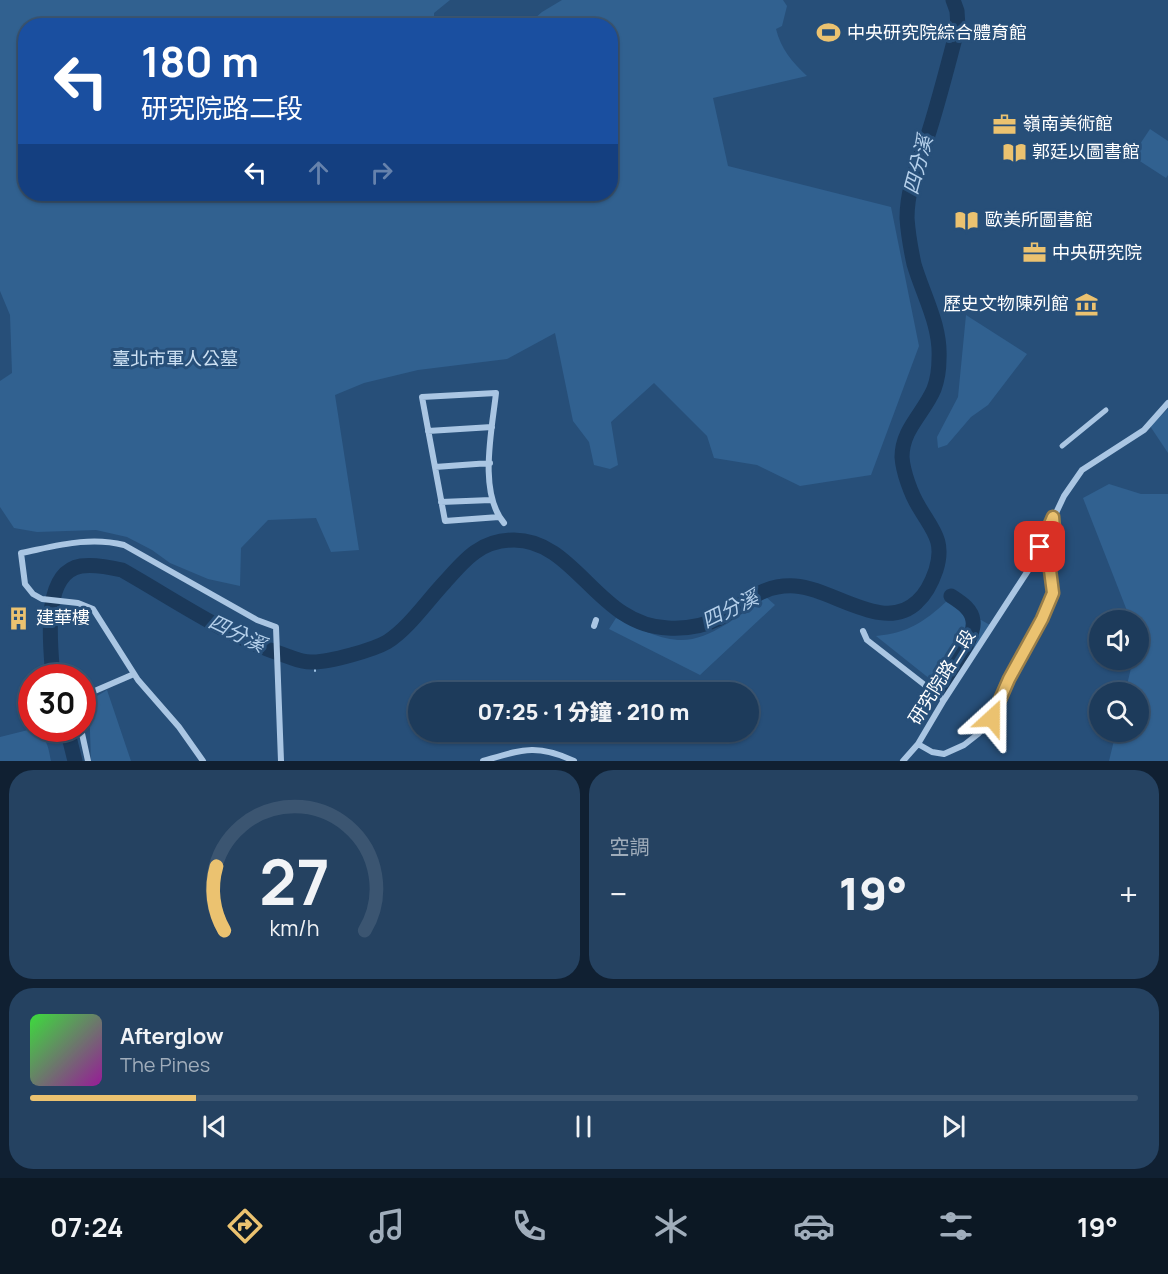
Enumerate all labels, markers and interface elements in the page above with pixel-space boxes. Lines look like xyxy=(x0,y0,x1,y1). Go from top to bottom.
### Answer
sports icon: 中央研究院綜合體育館 xyxy=(816,20,842,46)
place label: 中央研究院綜合體育館 xyxy=(847,20,1027,44)
text: 180 m xyxy=(141,32,259,90)
icon: left xyxy=(42,42,120,120)
text: 研究院路二段 xyxy=(141,89,303,126)
office icon: 嶺南美術館 xyxy=(992,111,1018,137)
place label: 嶺南美術館 xyxy=(1023,111,1113,135)
water label: 四分溪 xyxy=(897,130,939,197)
library icon: 郭廷以圖書館 xyxy=(1001,139,1027,165)
place label: 郭廷以圖書館 xyxy=(1032,139,1140,163)
icon: left xyxy=(239,156,272,189)
icon: ahead xyxy=(302,156,335,189)
icon: right xyxy=(365,156,398,189)
library icon: 歐美所圖書館 xyxy=(954,207,980,233)
place label: 歐美所圖書館 xyxy=(985,207,1093,231)
office icon: 中央研究院 xyxy=(1021,240,1047,266)
place label: 中央研究院 xyxy=(1052,240,1142,264)
place label: 歷史文物陳列館 xyxy=(943,291,1069,315)
museum icon: 歷史文物陳列館 xyxy=(1074,291,1100,317)
park label: 臺北市軍人公墓 xyxy=(112,346,238,370)
pin xyxy=(1014,521,1065,572)
icon: arrive xyxy=(1023,530,1056,563)
water label: 四分溪 xyxy=(697,582,765,634)
building icon: 建華樓 xyxy=(5,605,31,631)
place label: 建華樓 xyxy=(36,605,90,629)
water label: 四分溪 xyxy=(204,607,273,659)
map controls xyxy=(1089,610,1149,742)
button: sound xyxy=(1089,610,1149,670)
street label: 研究院路二段 xyxy=(902,624,980,729)
speed limit sign: 30 xyxy=(18,664,96,742)
button: search xyxy=(1089,682,1149,742)
position arrow xyxy=(960,686,1024,750)
text: 07:25 · 1 分鐘 · 210 m xyxy=(478,697,689,727)
text: 空調 xyxy=(610,833,650,860)
text: 27 xyxy=(259,838,329,924)
text: 19° xyxy=(839,862,907,924)
text: − xyxy=(610,871,627,916)
text: + xyxy=(1119,871,1138,916)
text: km/h xyxy=(269,914,319,943)
text: Afterglow xyxy=(120,1021,224,1051)
text: The Pines xyxy=(120,1051,210,1078)
icon: previous xyxy=(198,1110,231,1143)
icon: pause xyxy=(567,1110,600,1143)
icon: next xyxy=(937,1110,970,1143)
icon: directions xyxy=(224,1205,266,1247)
icon: music xyxy=(366,1205,408,1247)
icon: phone xyxy=(508,1205,550,1247)
icon: climate xyxy=(650,1205,692,1247)
icon: car xyxy=(793,1205,835,1247)
icon: filters xyxy=(935,1205,977,1247)
text: 07:24 xyxy=(50,1208,124,1245)
text: 19° xyxy=(1077,1208,1118,1245)

